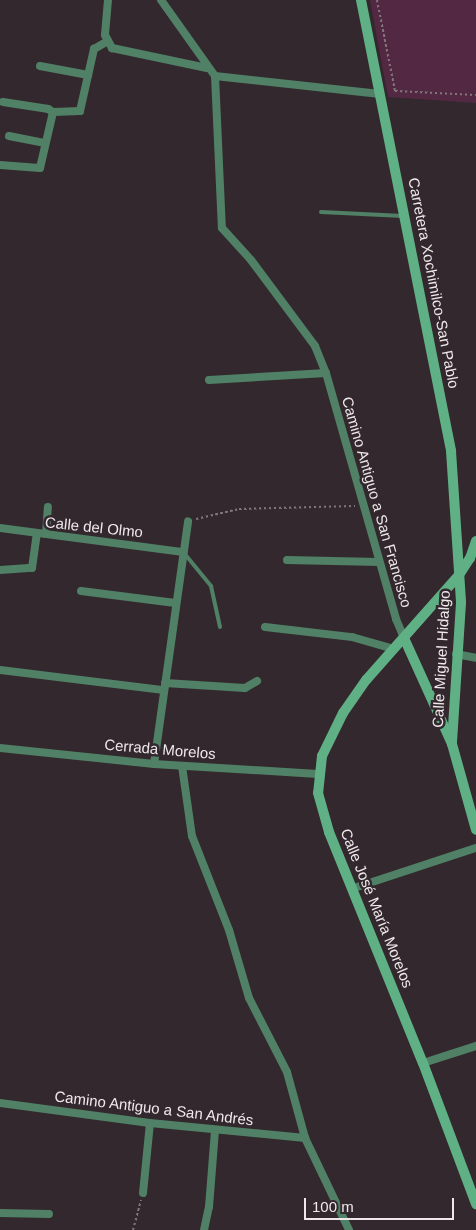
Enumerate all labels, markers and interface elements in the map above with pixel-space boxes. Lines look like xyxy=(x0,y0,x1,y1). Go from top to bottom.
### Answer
street label: Carretera Xochimilco-San Pablo xyxy=(405,176,463,390)
street label: Camino Antiguo a San Francisco xyxy=(338,394,416,610)
street label: Calle del Olmo xyxy=(44,513,144,541)
street label: Calle Miguel Hidalgo xyxy=(428,590,454,728)
street label: Cerrada Morelos xyxy=(104,735,216,763)
street label: Calle José María Morelos xyxy=(337,826,417,990)
street label: Camino Antiguo a San Andrés xyxy=(53,1087,255,1129)
scale bar xyxy=(306,1188,456,1220)
text: 100 m xyxy=(312,1198,354,1215)

